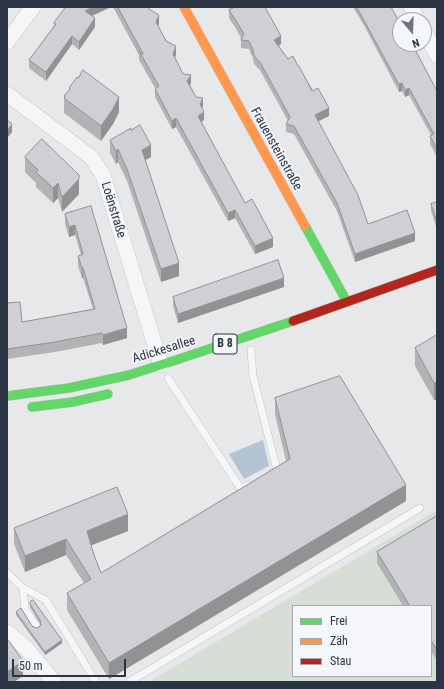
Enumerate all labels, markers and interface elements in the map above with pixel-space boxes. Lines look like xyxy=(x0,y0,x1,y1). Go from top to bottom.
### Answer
north arrow xyxy=(392,12,432,52)
text: N xyxy=(410,36,421,50)
street label: Frauensteinstraße xyxy=(247,105,305,193)
street label: Loënstraße xyxy=(97,180,129,240)
street label: Adickesallee xyxy=(131,333,197,367)
road number: B 8 xyxy=(213,334,237,354)
legend xyxy=(292,605,432,677)
text: Frei xyxy=(330,614,348,628)
text: Zäh xyxy=(330,634,348,648)
scale bar xyxy=(14,651,128,677)
text: Stau xyxy=(330,654,351,668)
text: 50 m xyxy=(19,659,43,673)

